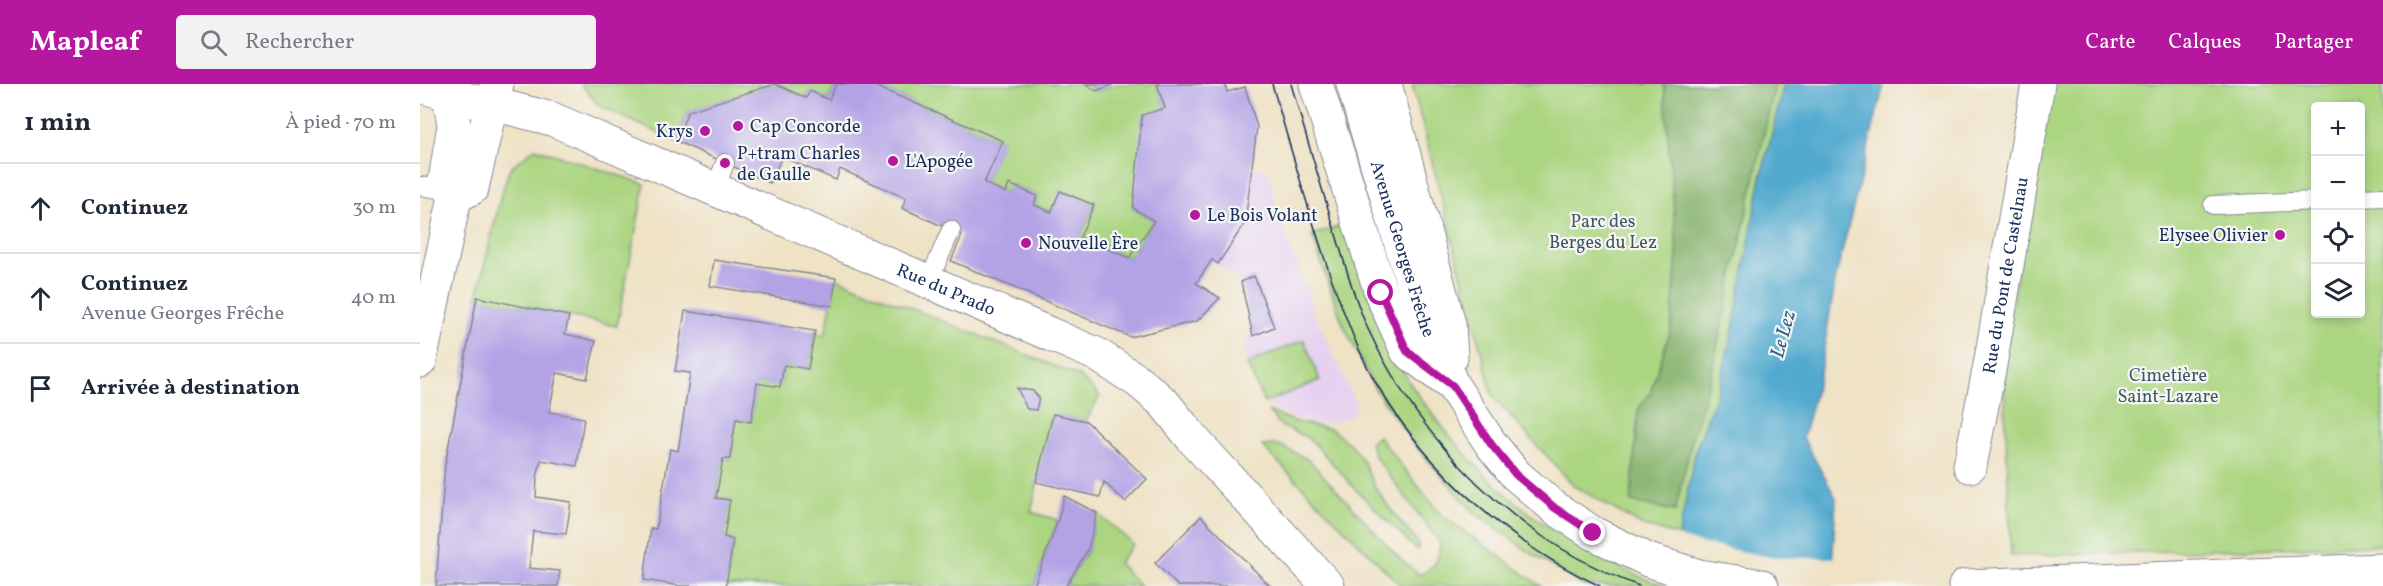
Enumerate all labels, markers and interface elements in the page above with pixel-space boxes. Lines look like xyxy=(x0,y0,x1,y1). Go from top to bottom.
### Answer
search box xyxy=(176,15,596,69)
text: Mapleaf xyxy=(30,23,140,62)
icon: search xyxy=(197,26,230,59)
text: Rechercher xyxy=(245,27,354,58)
text: Carte xyxy=(2085,28,2136,57)
text: Calques xyxy=(2169,28,2241,57)
text: Partager xyxy=(2274,28,2353,57)
map controls xyxy=(2311,102,2365,318)
button: + xyxy=(2311,102,2365,156)
text: 1 min xyxy=(24,105,91,141)
text: À pied · 70 m xyxy=(285,109,396,137)
place label: Cap Concorde xyxy=(750,115,861,140)
marker: Cap Concorde xyxy=(731,119,745,133)
place label: Krys xyxy=(656,120,693,145)
marker: Krys xyxy=(698,124,712,138)
place label: P+tram Charles de Gaulle xyxy=(737,142,860,188)
place label: L'Apogée xyxy=(905,150,973,175)
marker: L'Apogée xyxy=(886,154,900,168)
marker: P+tram Charles de Gaulle xyxy=(718,156,732,170)
button: − xyxy=(2311,156,2365,210)
street label: Avenue Georges Frêche xyxy=(1363,158,1440,342)
street label: Rue du Pont de Castelnau xyxy=(1978,175,2036,376)
icon: ahead xyxy=(24,192,57,225)
text: Continuez xyxy=(81,193,188,224)
text: 30 m xyxy=(352,194,396,222)
place label: Le Bois Volant xyxy=(1207,204,1318,229)
marker: Le Bois Volant xyxy=(1188,208,1202,222)
park label: Parc des Berges du Lez xyxy=(1549,210,1657,256)
button: locate xyxy=(2311,210,2365,264)
place label: Elysee Olivier xyxy=(2159,224,2268,249)
marker: Elysee Olivier xyxy=(2273,228,2287,242)
place label: Nouvelle Ère xyxy=(1038,232,1138,257)
marker: Nouvelle Ère xyxy=(1019,236,1033,250)
street label: Rue du Prado xyxy=(892,258,999,323)
button: layers xyxy=(2311,264,2365,318)
text: Continuez xyxy=(81,269,188,300)
route start xyxy=(1367,279,1393,305)
icon: ahead xyxy=(24,282,57,315)
text: 40 m xyxy=(351,284,396,312)
text: Avenue Georges Frêche xyxy=(81,300,284,328)
water label: Le Lez xyxy=(1764,308,1804,361)
park label: Cimetière Saint-Lazare xyxy=(2117,364,2219,410)
icon: arrive xyxy=(24,372,57,405)
text: Arrivée à destination xyxy=(81,373,300,404)
route end xyxy=(1579,519,1605,545)

